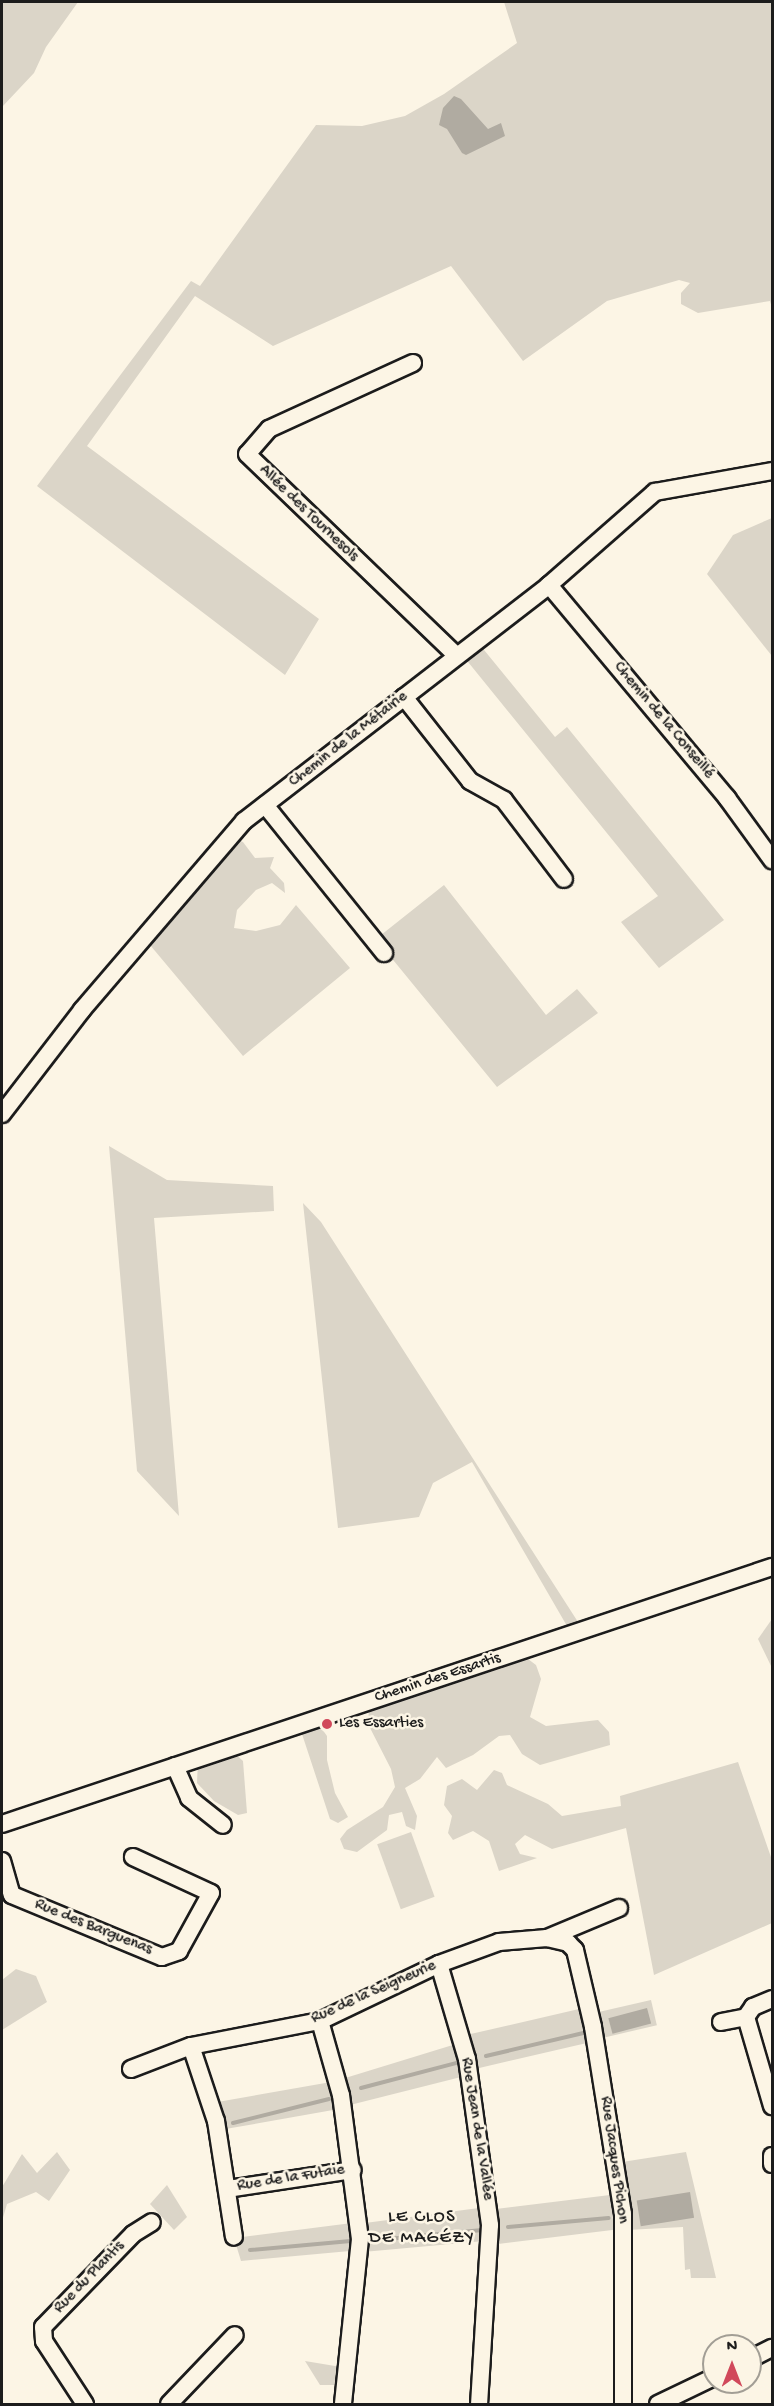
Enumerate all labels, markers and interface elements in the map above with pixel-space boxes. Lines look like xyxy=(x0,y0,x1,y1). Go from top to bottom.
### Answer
street label: Allée des Tournesols xyxy=(254,462,362,566)
street label: Chemin de la Conseillé xyxy=(608,659,718,783)
street label: Chemin de la Métairie xyxy=(286,688,412,792)
street label: Chemin des Essartis xyxy=(373,1650,503,1708)
place label: Les Essarties xyxy=(339,1714,423,1734)
marker: Les Essarties xyxy=(320,1717,334,1731)
street label: Rue des Barguenas xyxy=(31,1896,155,1960)
street label: Rue de la Seigneurie xyxy=(309,1957,439,2029)
street label: Rue Jean de la Vallée xyxy=(455,2056,497,2202)
street label: Rue Jacques Pichon xyxy=(595,2095,631,2225)
street label: Rue de la Futaie xyxy=(236,2161,346,2197)
district label: LE CLOS DE MAGÉZY xyxy=(369,2208,475,2250)
street label: Rue du Plantis xyxy=(51,2238,129,2318)
north arrow xyxy=(702,2334,762,2394)
text: N xyxy=(727,2338,737,2357)

